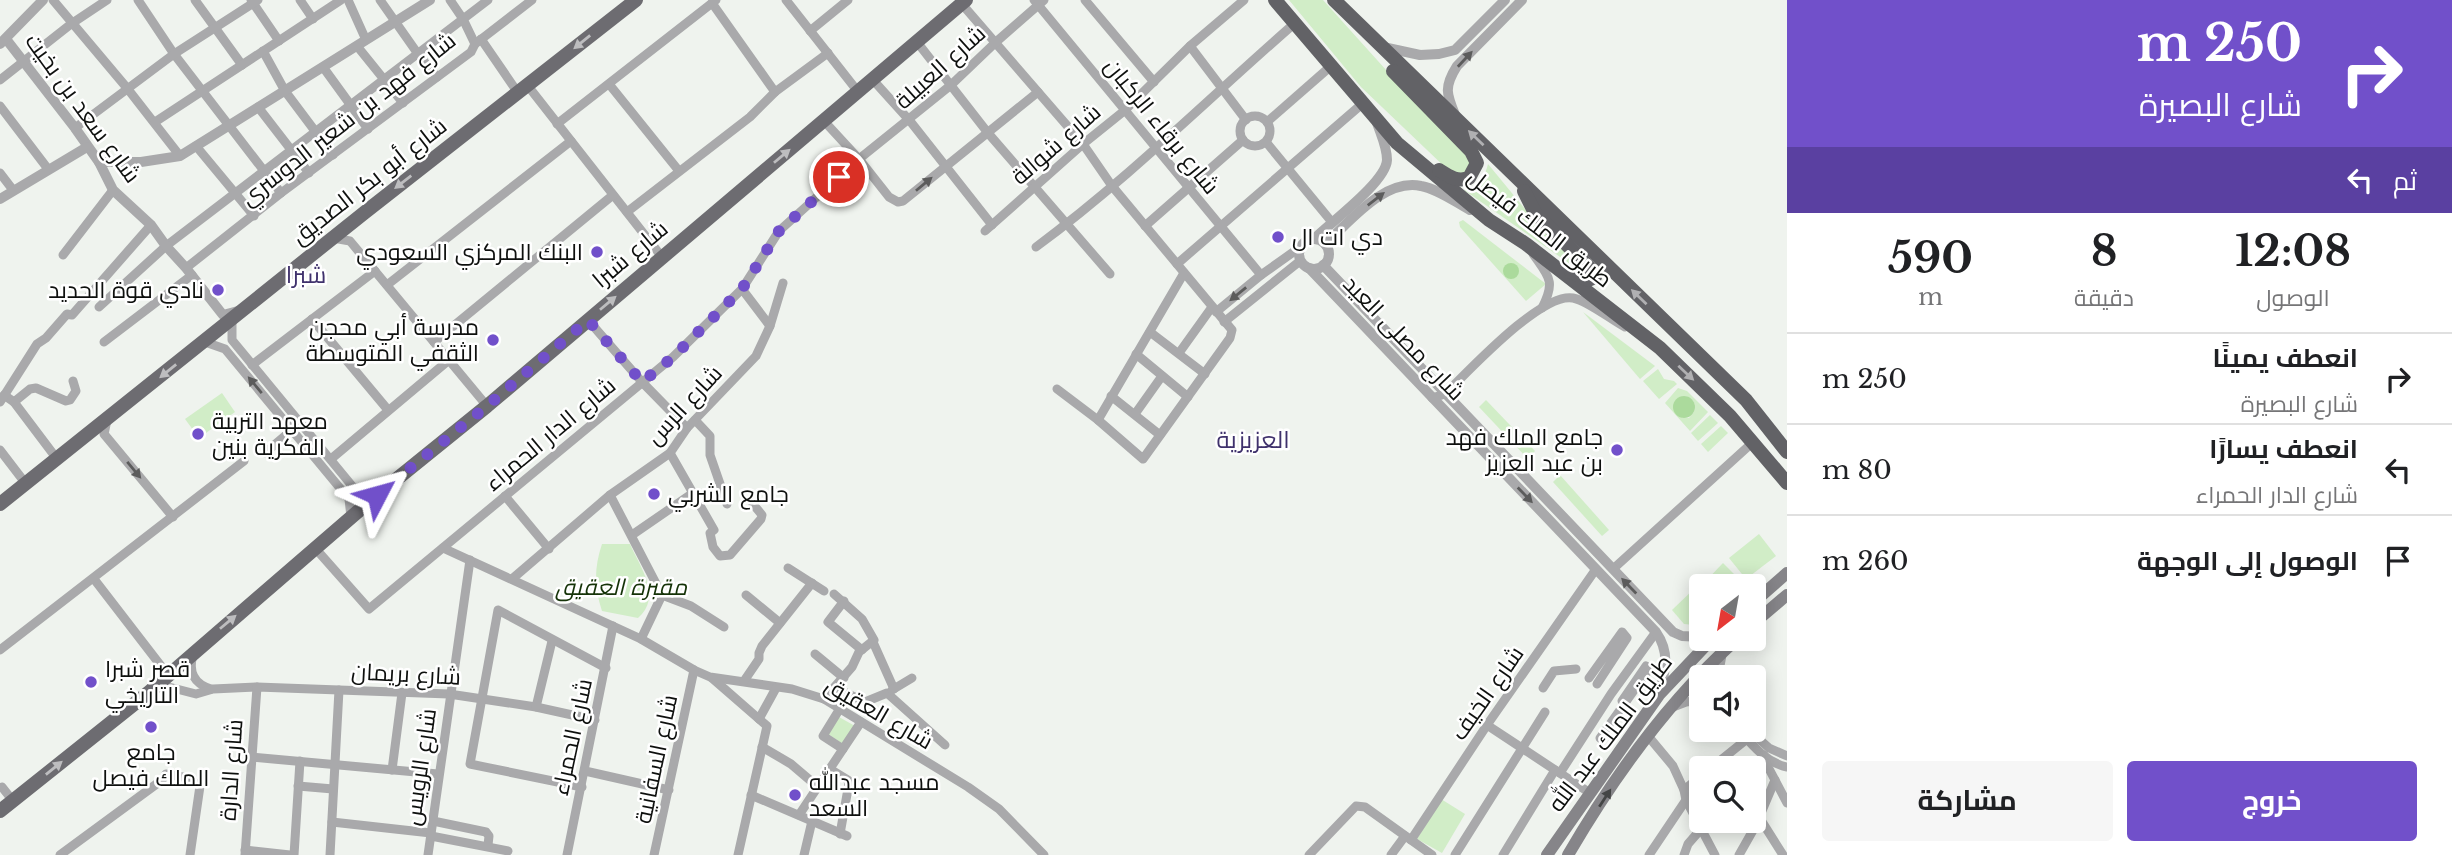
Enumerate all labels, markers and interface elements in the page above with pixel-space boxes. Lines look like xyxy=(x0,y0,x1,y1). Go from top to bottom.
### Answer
text: 250 m xyxy=(2137,13,2302,74)
street label: شارع العبيلة xyxy=(889,19,992,116)
street label: شارع فهد بن شعير الدوسري xyxy=(235,26,464,215)
street label: شارع سعد بن بخيت xyxy=(18,28,147,189)
icon: right xyxy=(2326,28,2417,119)
one-way arrow xyxy=(573,34,590,49)
one-way arrow xyxy=(1456,51,1472,68)
street label: شارع برقاء الركبان xyxy=(1097,52,1225,201)
text: شارع البصيرة xyxy=(2139,85,2302,125)
street label: شارع شوالة xyxy=(1006,98,1108,192)
street label: شارع أبو بكر الصديق xyxy=(285,111,453,252)
one-way arrow xyxy=(1468,130,1484,146)
pin xyxy=(809,147,869,207)
one-way arrow xyxy=(774,149,791,164)
icon: arrive xyxy=(820,158,858,196)
icon: left xyxy=(2341,161,2379,199)
street label: طريق الملك فيصل xyxy=(1462,163,1618,293)
text: ثم xyxy=(2393,165,2417,197)
one-way arrow xyxy=(394,175,412,190)
one-way arrow xyxy=(915,177,932,192)
one-way arrow xyxy=(1367,192,1385,207)
street label: شارع شبرا xyxy=(587,214,675,295)
place label: دي ات ال xyxy=(1292,223,1383,255)
text: 8 xyxy=(2091,225,2117,277)
text: 12:08 xyxy=(2235,225,2351,277)
marker: دي ات ال xyxy=(1270,229,1286,245)
text: 590 xyxy=(1888,232,1973,284)
place label: البنك المركزي السعودي xyxy=(356,238,583,270)
marker: البنك المركزي السعودي xyxy=(589,244,605,260)
district label: شبرا xyxy=(286,260,326,289)
street label: شارع مصلى العيد xyxy=(1336,270,1471,408)
place label: نادي قوة الحديد xyxy=(48,276,204,308)
marker: نادي قوة الحديد xyxy=(210,282,226,298)
text: m xyxy=(1918,283,1943,311)
text: دقيقة xyxy=(2074,284,2134,312)
text: الوصول xyxy=(2256,284,2330,312)
one-way arrow xyxy=(1229,287,1247,302)
one-way arrow xyxy=(1631,289,1648,305)
one-way arrow xyxy=(599,295,617,310)
place label: مدرسة أبي محجن الثقفي المتوسطة xyxy=(306,312,479,371)
marker: مدرسة أبي محجن الثقفي المتوسطة xyxy=(485,332,501,348)
text: انعطف يمينًا xyxy=(2212,342,2358,374)
street label: شارع الرس xyxy=(640,359,729,452)
icon: right xyxy=(2379,360,2417,398)
one-way arrow xyxy=(160,363,177,378)
text: 250 m xyxy=(1822,363,1907,395)
one-way arrow xyxy=(1677,364,1694,380)
street label: شارع الدار الحمراء xyxy=(479,371,622,498)
one-way arrow xyxy=(248,376,263,393)
text: شارع البصيرة xyxy=(2241,390,2358,418)
place label: معهد التربية الفكرية بنين xyxy=(212,407,328,461)
place label: جامع الملك فهد بن عبد العزيز xyxy=(1446,423,1603,477)
district label: العزيزية xyxy=(1216,425,1290,454)
marker: معهد التربية الفكرية بنين xyxy=(190,426,206,442)
text: انعطف يسارًا xyxy=(2209,433,2358,465)
marker: جامع الملك فهد بن عبد العزيز xyxy=(1609,442,1625,458)
icon: left xyxy=(2379,451,2417,489)
text: 80 m xyxy=(1822,454,1892,486)
position arrow xyxy=(340,458,414,532)
one-way arrow xyxy=(126,461,142,479)
place label: جامع الشربي xyxy=(668,480,789,512)
text: شارع الدار الحمراء xyxy=(2196,481,2358,509)
marker: جامع الشربي xyxy=(646,486,662,502)
one-way arrow xyxy=(1516,486,1532,503)
icon: arrive xyxy=(2379,542,2417,580)
text: 260 m xyxy=(1822,545,1909,577)
text: الوصول إلى الوجهة xyxy=(2137,545,2358,577)
park label: مقبرة العقيق xyxy=(555,573,687,602)
north arrow xyxy=(1689,574,1766,651)
map controls xyxy=(1689,574,1766,833)
one-way arrow xyxy=(1621,577,1638,594)
one-way arrow xyxy=(219,615,236,630)
street label: شارع الخيف xyxy=(1444,641,1531,747)
street label: طريق الملك عبد الله xyxy=(1541,648,1678,817)
place label: قصر شبرا التاريخي xyxy=(105,655,190,713)
street label: شارع بريمان xyxy=(350,657,462,693)
button: sound xyxy=(1689,665,1766,742)
street label: شارع العقيق xyxy=(819,671,938,757)
marker: قصر شبرا التاريخي xyxy=(83,674,99,690)
street label: شارع الحمراء xyxy=(546,676,600,798)
street label: شارع السفانية xyxy=(629,692,685,826)
street label: شارع الرويس xyxy=(398,707,444,828)
street label: شارع الدارة xyxy=(213,718,251,822)
marker: جامع الملك فيصل xyxy=(143,719,159,735)
place label: جامع الملك فيصل xyxy=(93,738,209,792)
button: search xyxy=(1689,756,1766,833)
one-way arrow xyxy=(44,761,62,776)
button: مشاركة xyxy=(1822,761,2113,841)
button: خروج xyxy=(2127,761,2417,841)
place label: مسجد عبدالله السعد xyxy=(809,767,939,822)
marker: مسجد عبدالله السعد xyxy=(787,787,803,803)
one-way arrow xyxy=(1598,788,1611,807)

